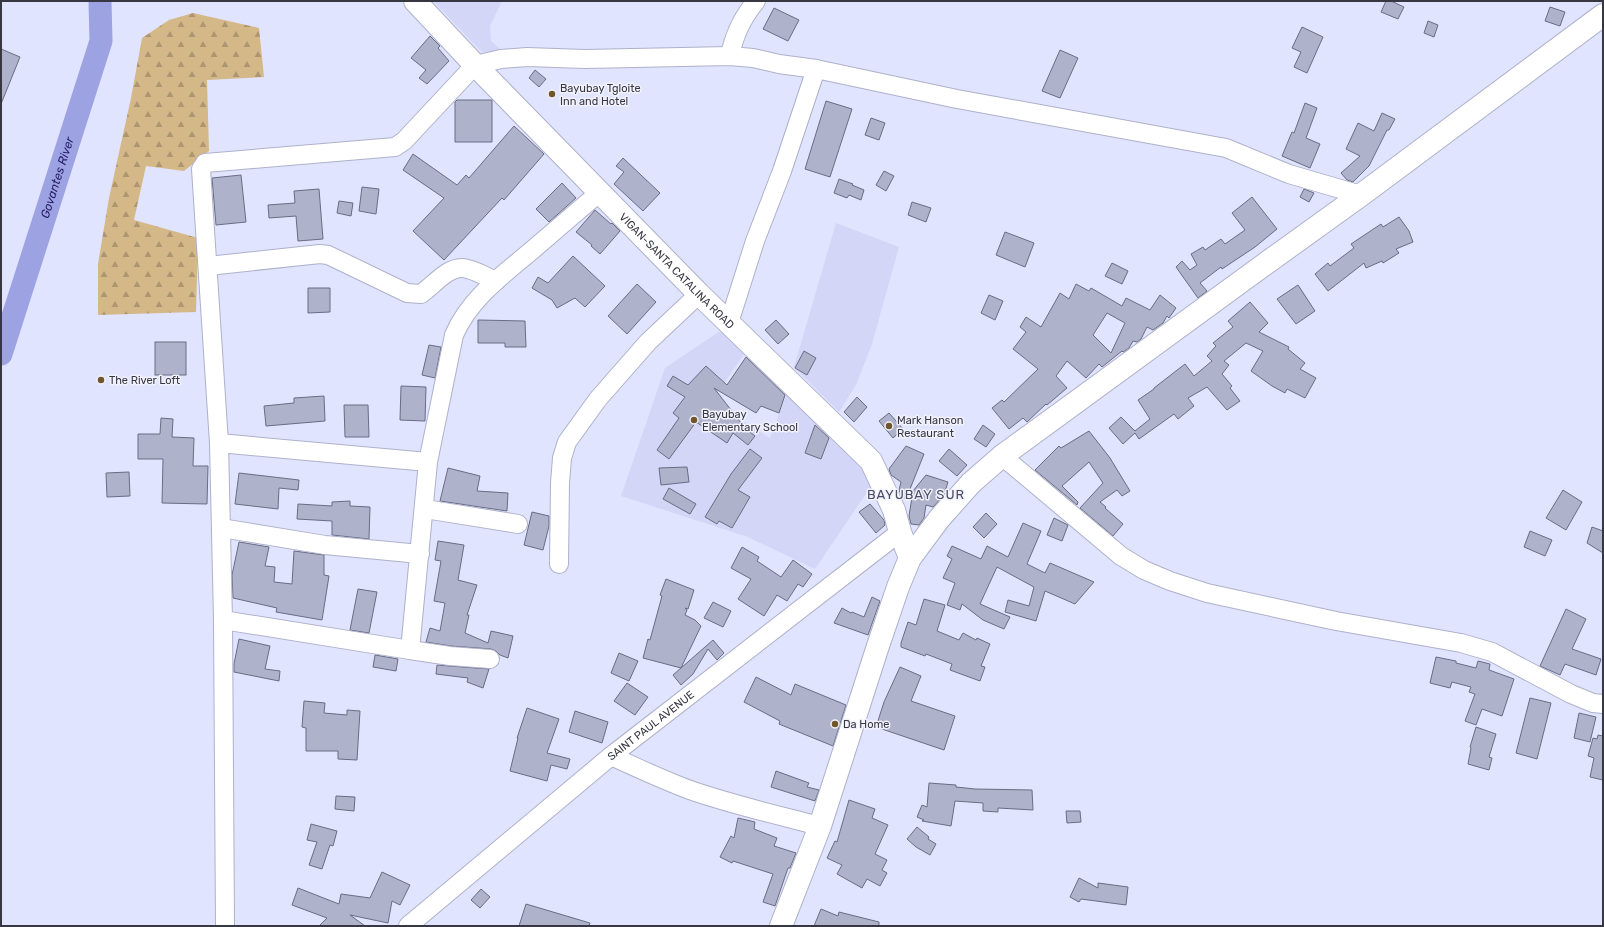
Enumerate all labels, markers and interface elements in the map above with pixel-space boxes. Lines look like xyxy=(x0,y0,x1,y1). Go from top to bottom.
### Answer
place label: Bayubay Tgloite Inn and Hotel xyxy=(560,82,641,108)
marker: Bayubay Tgloite Inn and Hotel xyxy=(547,89,557,99)
water label: Govantes River xyxy=(38,135,77,220)
street label: VIGAN-SANTA CATALINA ROAD xyxy=(617,210,737,331)
place label: The River Loft xyxy=(109,374,181,387)
marker: The River Loft xyxy=(96,375,106,385)
place label: Bayubay Elementary School xyxy=(702,408,798,434)
place label: Mark Hanson Restaurant xyxy=(897,414,963,440)
marker: Bayubay Elementary School xyxy=(689,415,699,425)
marker: Mark Hanson Restaurant xyxy=(884,421,894,431)
district label: BAYUBAY SUR xyxy=(867,487,965,502)
street label: SAINT PAUL AVENUE xyxy=(605,687,697,763)
place label: Da Home xyxy=(843,718,889,731)
marker: Da Home xyxy=(830,719,840,729)

